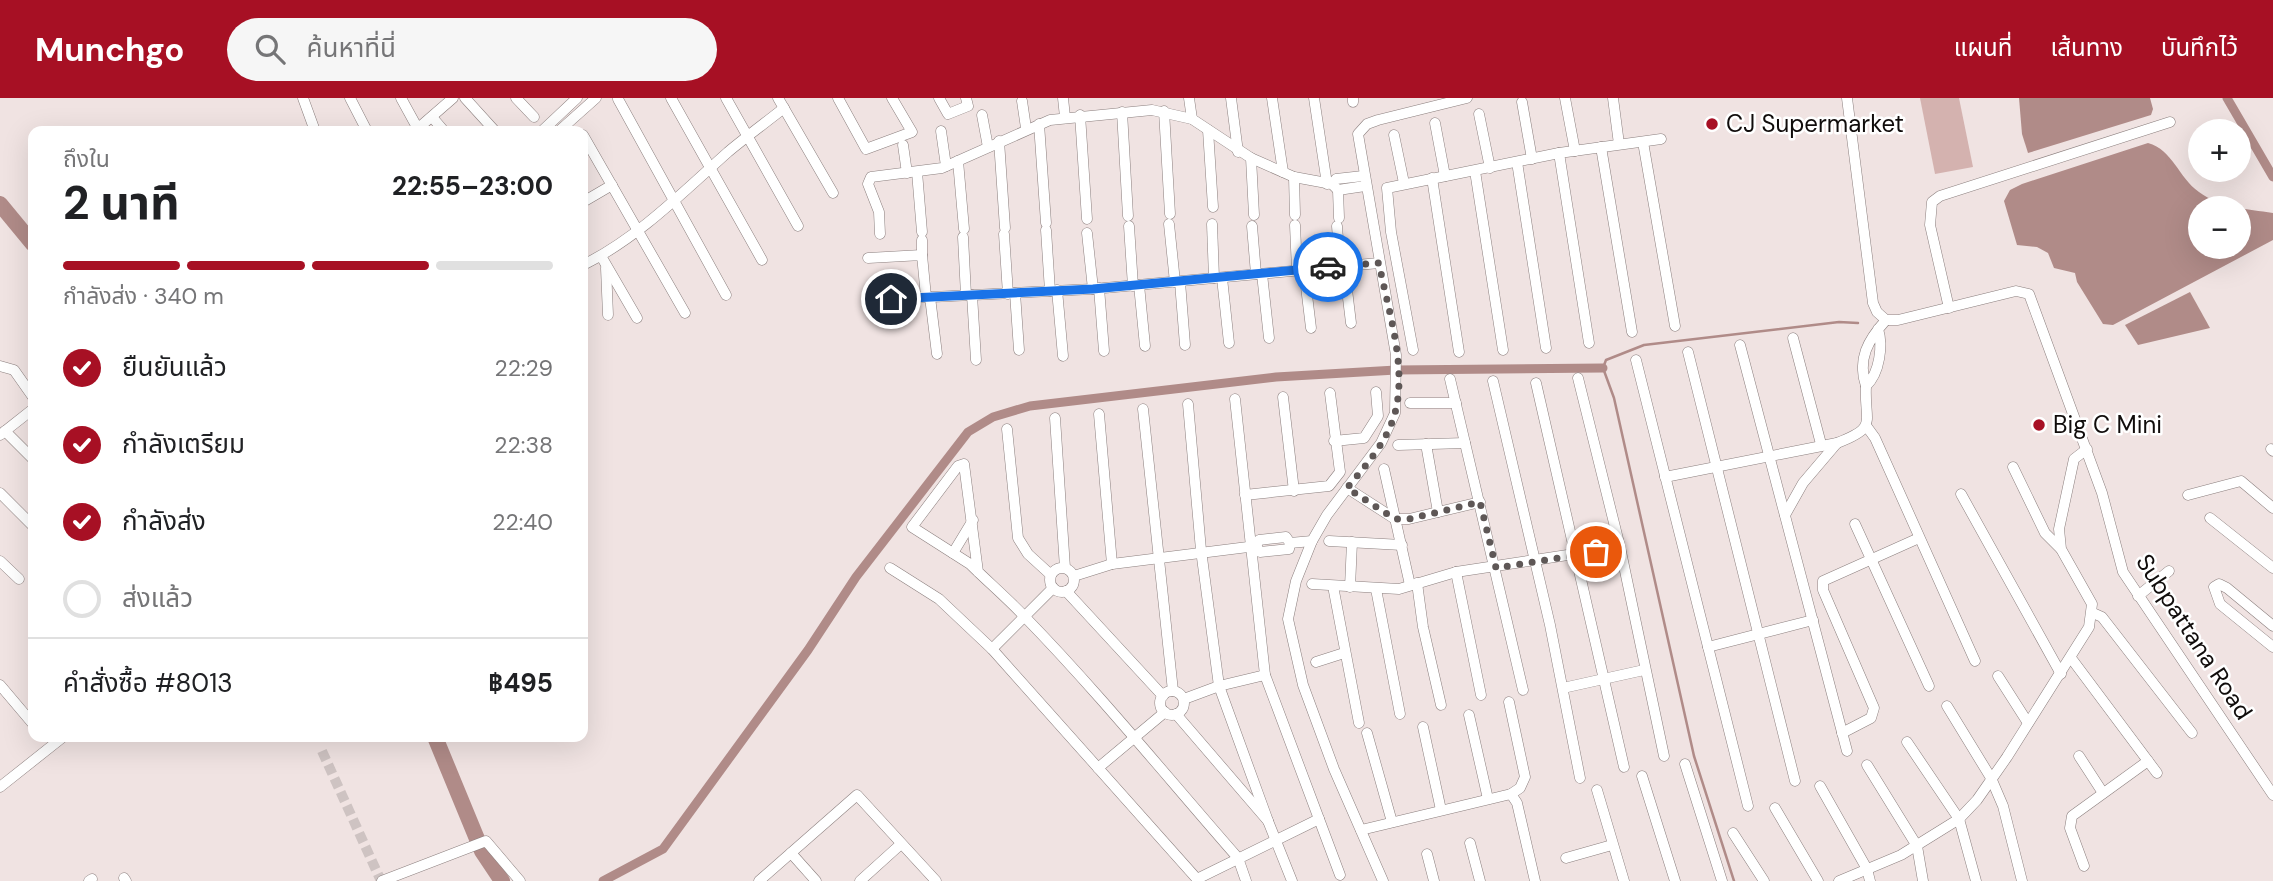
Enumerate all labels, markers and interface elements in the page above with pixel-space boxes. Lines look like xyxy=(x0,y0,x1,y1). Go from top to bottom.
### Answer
search box xyxy=(227,18,717,81)
text: Munchgo xyxy=(35,28,185,71)
icon: search xyxy=(251,30,289,68)
text: ค้นหาที่นี่ xyxy=(307,31,396,65)
text: แผนที่ xyxy=(1954,32,2012,63)
text: เส้นทาง xyxy=(2050,32,2123,63)
text: บันทึกไว้ xyxy=(2161,32,2238,63)
place label: CJ Supermarket xyxy=(1726,108,1904,139)
marker: CJ Supermarket xyxy=(1704,116,1720,132)
map controls xyxy=(2188,119,2251,259)
button: + xyxy=(2188,119,2251,182)
text: ถึงใน xyxy=(63,144,110,174)
text: 22:55–23:00 xyxy=(392,169,553,203)
text: 2 นาที xyxy=(63,173,180,233)
button: − xyxy=(2188,196,2251,259)
courier xyxy=(1293,232,1363,302)
icon: car xyxy=(1309,248,1347,286)
pin xyxy=(861,269,921,329)
icon: home xyxy=(872,280,910,318)
text: กำลังส่ง · 340 m xyxy=(63,281,224,311)
icon: check xyxy=(63,349,101,387)
text: ยืนยันแล้ว xyxy=(122,350,227,384)
text: 22:29 xyxy=(494,353,553,383)
place label: Big C Mini xyxy=(2053,409,2162,440)
marker: Big C Mini xyxy=(2031,417,2047,433)
icon: check xyxy=(63,426,101,464)
text: กำลังเตรียม xyxy=(122,427,245,461)
text: 22:38 xyxy=(494,430,553,460)
icon: check xyxy=(63,503,101,541)
text: กำลังส่ง xyxy=(122,504,206,538)
text: 22:40 xyxy=(492,507,553,537)
pin xyxy=(1566,522,1626,582)
icon: bag xyxy=(1577,533,1615,571)
street label: Subpattana Road xyxy=(2129,548,2260,725)
text: ส่งแล้ว xyxy=(122,581,193,615)
text: คำสั่งซื้อ #8013 xyxy=(63,666,233,700)
text: ฿495 xyxy=(488,666,553,700)

